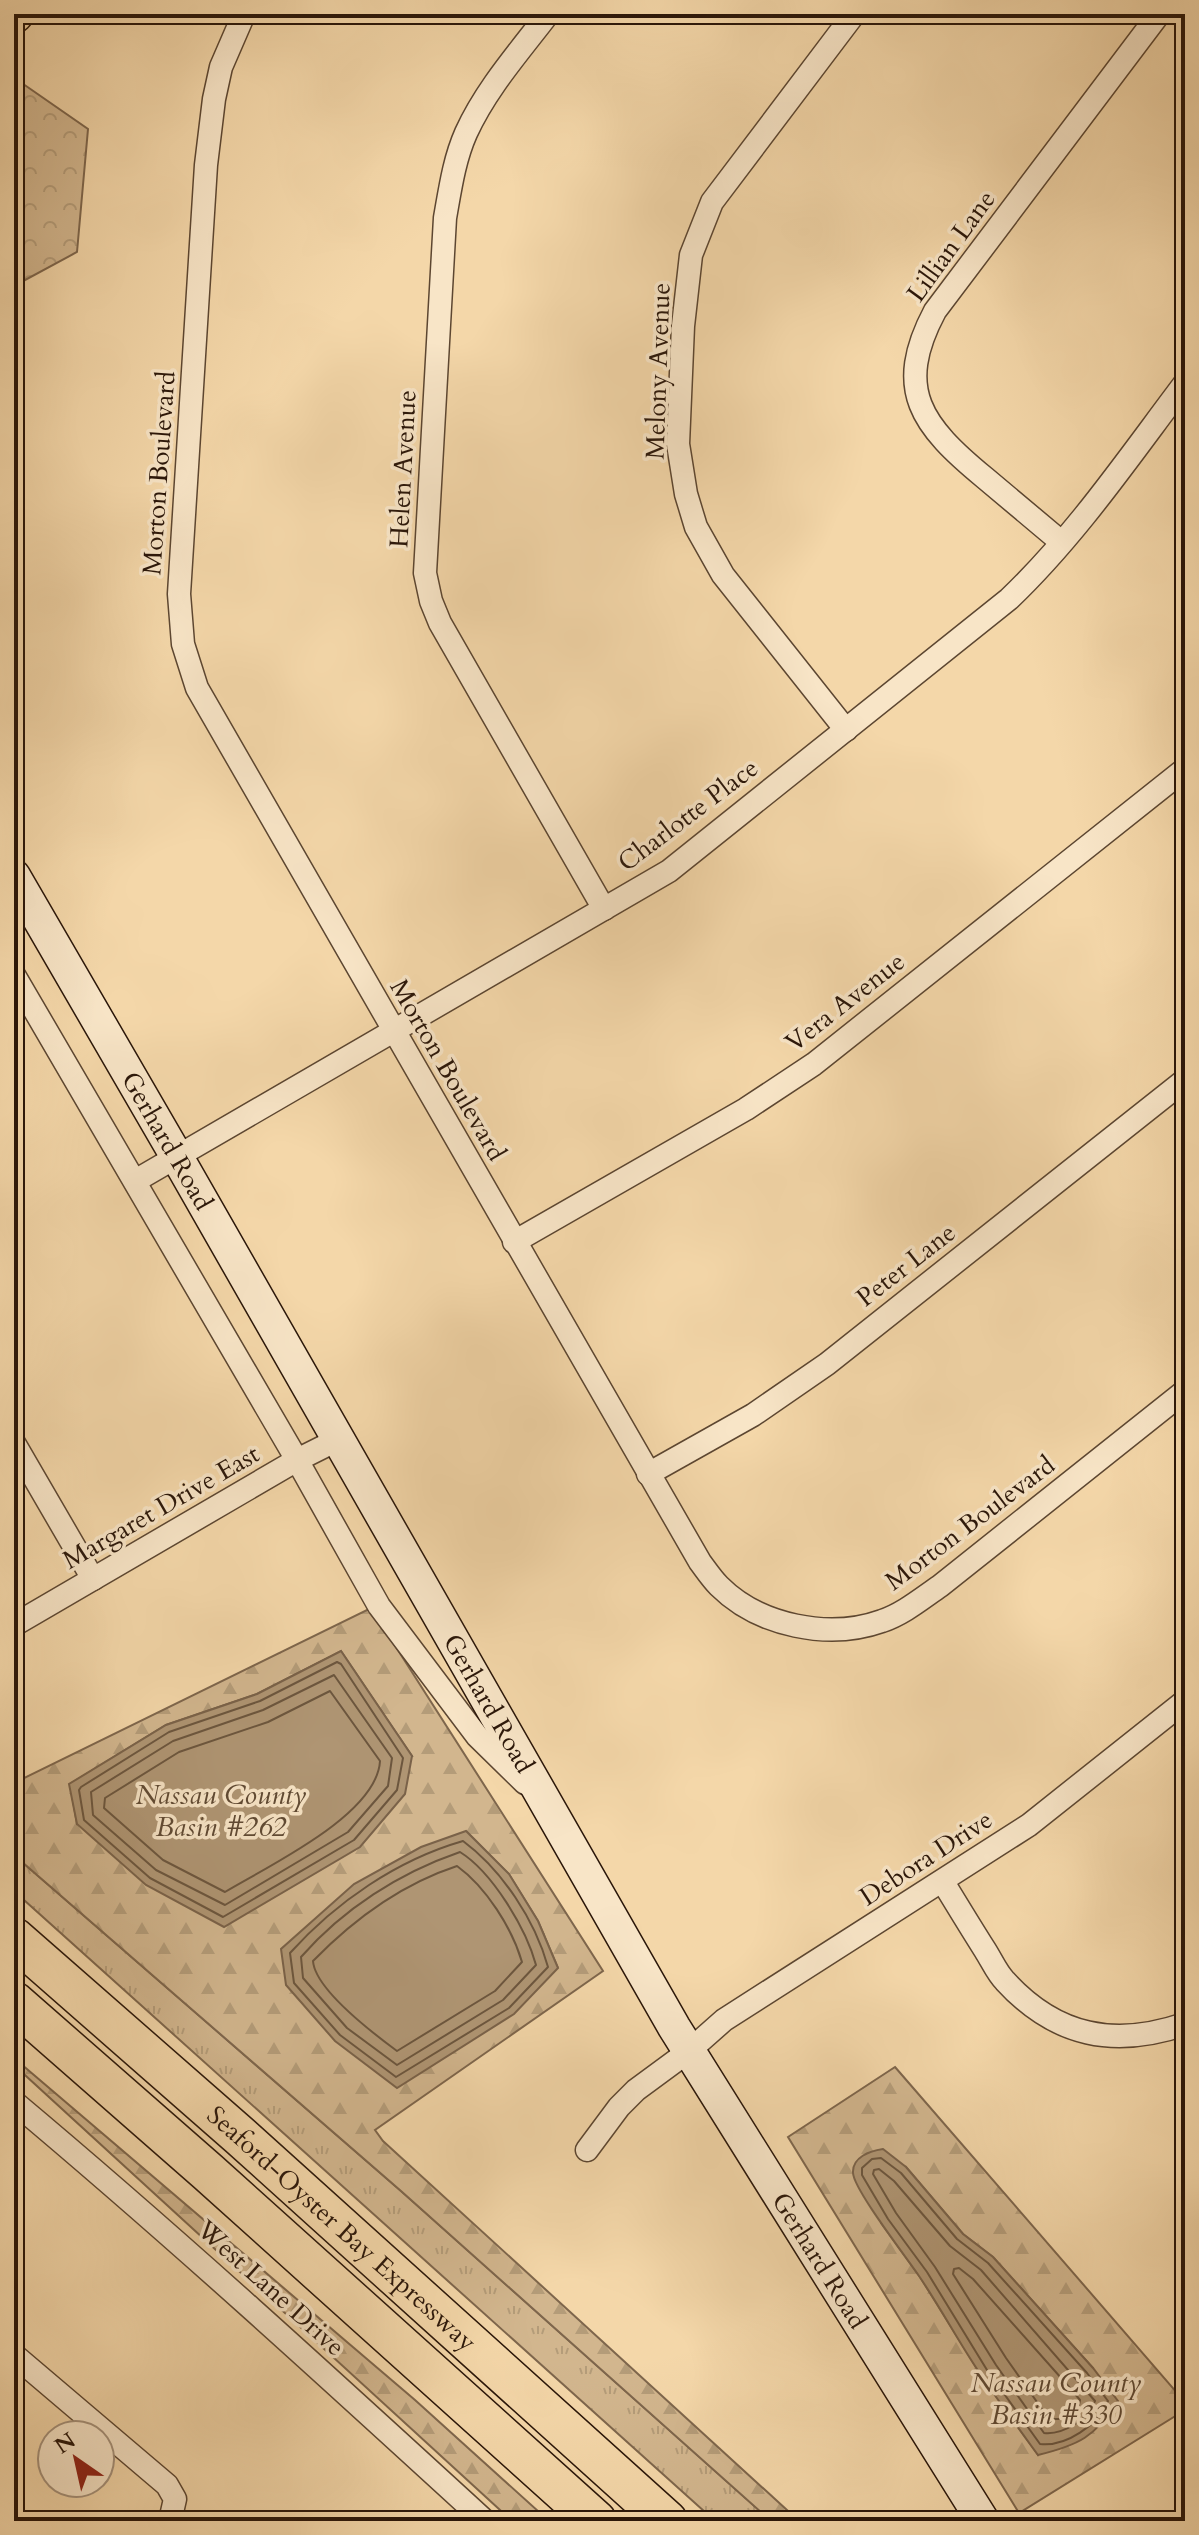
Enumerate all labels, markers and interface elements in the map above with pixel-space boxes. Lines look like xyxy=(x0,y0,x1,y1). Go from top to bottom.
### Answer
street label: Lillian Lane xyxy=(899,183,1003,309)
street label: Melony Avenue xyxy=(637,282,679,460)
street label: Morton Boulevard xyxy=(134,370,184,576)
street label: Helen Avenue xyxy=(381,389,425,549)
street label: Charlotte Place xyxy=(611,751,765,879)
street label: Vera Avenue xyxy=(778,944,912,1060)
street label: Morton Boulevard xyxy=(382,973,514,1167)
street label: Gerhard Road xyxy=(114,1065,221,1217)
street label: Peter Lane xyxy=(849,1215,963,1315)
street label: Margaret Drive East xyxy=(56,1436,266,1578)
street label: Morton Boulevard xyxy=(878,1447,1062,1598)
street label: Gerhard Road xyxy=(435,1627,543,1779)
water label: Nassau County Basin #262 xyxy=(136,1776,307,1846)
street label: Debora Drive xyxy=(853,1802,999,1914)
street label: Seaford-Oyster Bay Expressway xyxy=(200,2098,485,2359)
street label: Gerhard Road xyxy=(764,2185,876,2335)
street label: West Lane Drive xyxy=(189,2211,353,2364)
water label: Nassau County Basin #330 xyxy=(971,2364,1142,2434)
north arrow xyxy=(36,2419,116,2499)
text: N xyxy=(49,2425,82,2461)

